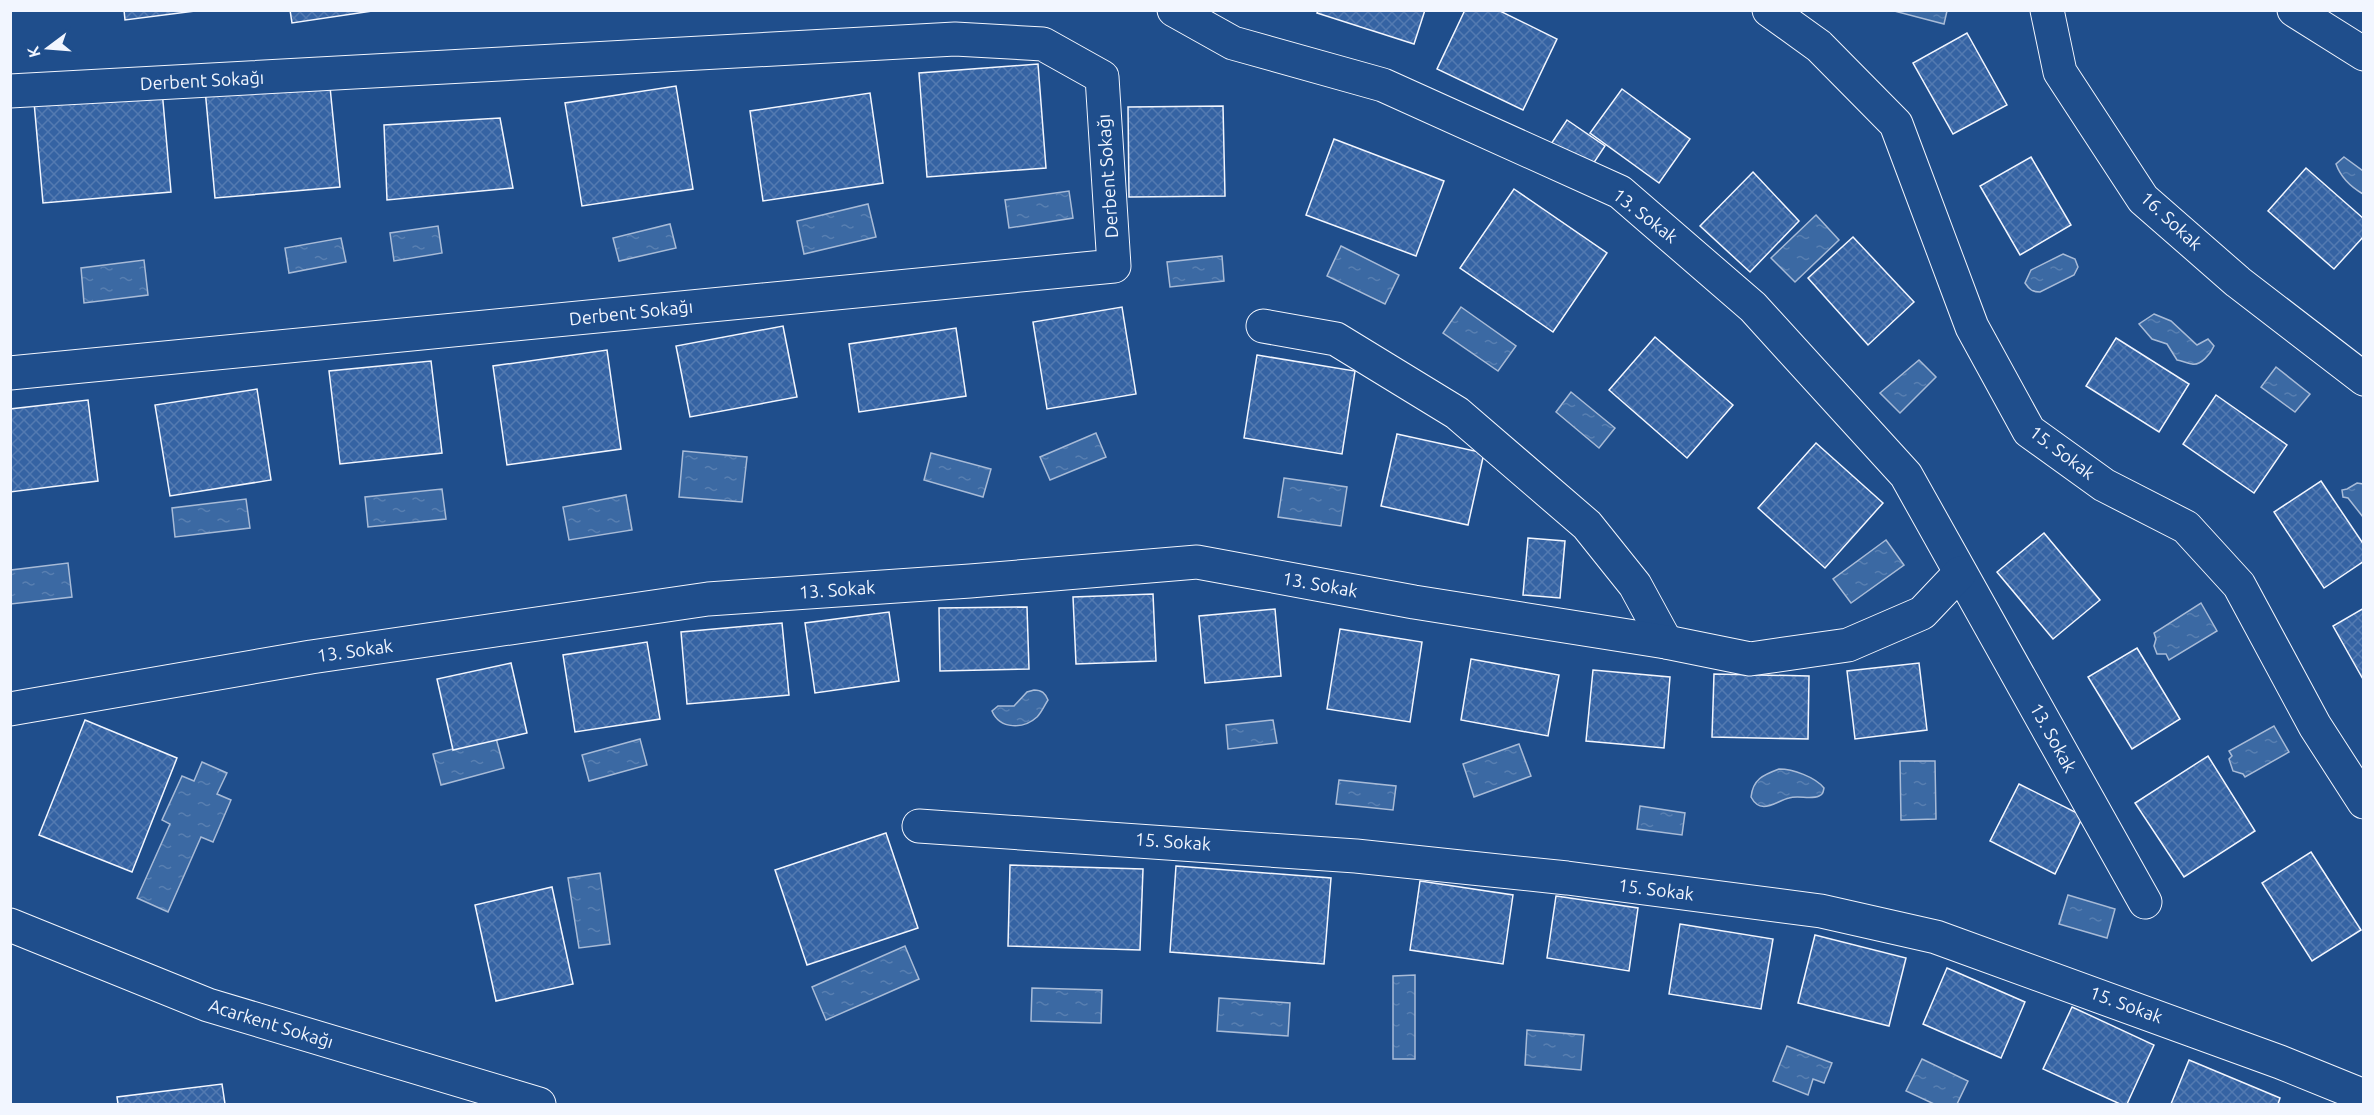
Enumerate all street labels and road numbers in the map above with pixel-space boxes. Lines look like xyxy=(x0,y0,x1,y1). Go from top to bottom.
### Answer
street label: Derbent Sokağı xyxy=(139,67,265,93)
street label: Derbent Sokağı xyxy=(1093,113,1121,239)
street label: 13. Sokak xyxy=(1609,184,1682,247)
street label: 16. Sokak xyxy=(2137,187,2206,254)
street label: Derbent Sokağı xyxy=(568,296,694,328)
street label: 15. Sokak xyxy=(2026,421,2099,483)
street label: 13. Sokak xyxy=(1281,568,1359,600)
street label: 13. Sokak xyxy=(798,576,876,602)
street label: 13. Sokak xyxy=(316,635,394,665)
street label: 13. Sokak xyxy=(2027,699,2081,776)
street label: 15. Sokak xyxy=(1134,828,1212,854)
street label: 15. Sokak xyxy=(1617,874,1695,904)
street label: 15. Sokak xyxy=(2087,982,2166,1026)
street label: Acarkent Sokağı xyxy=(207,995,336,1052)

